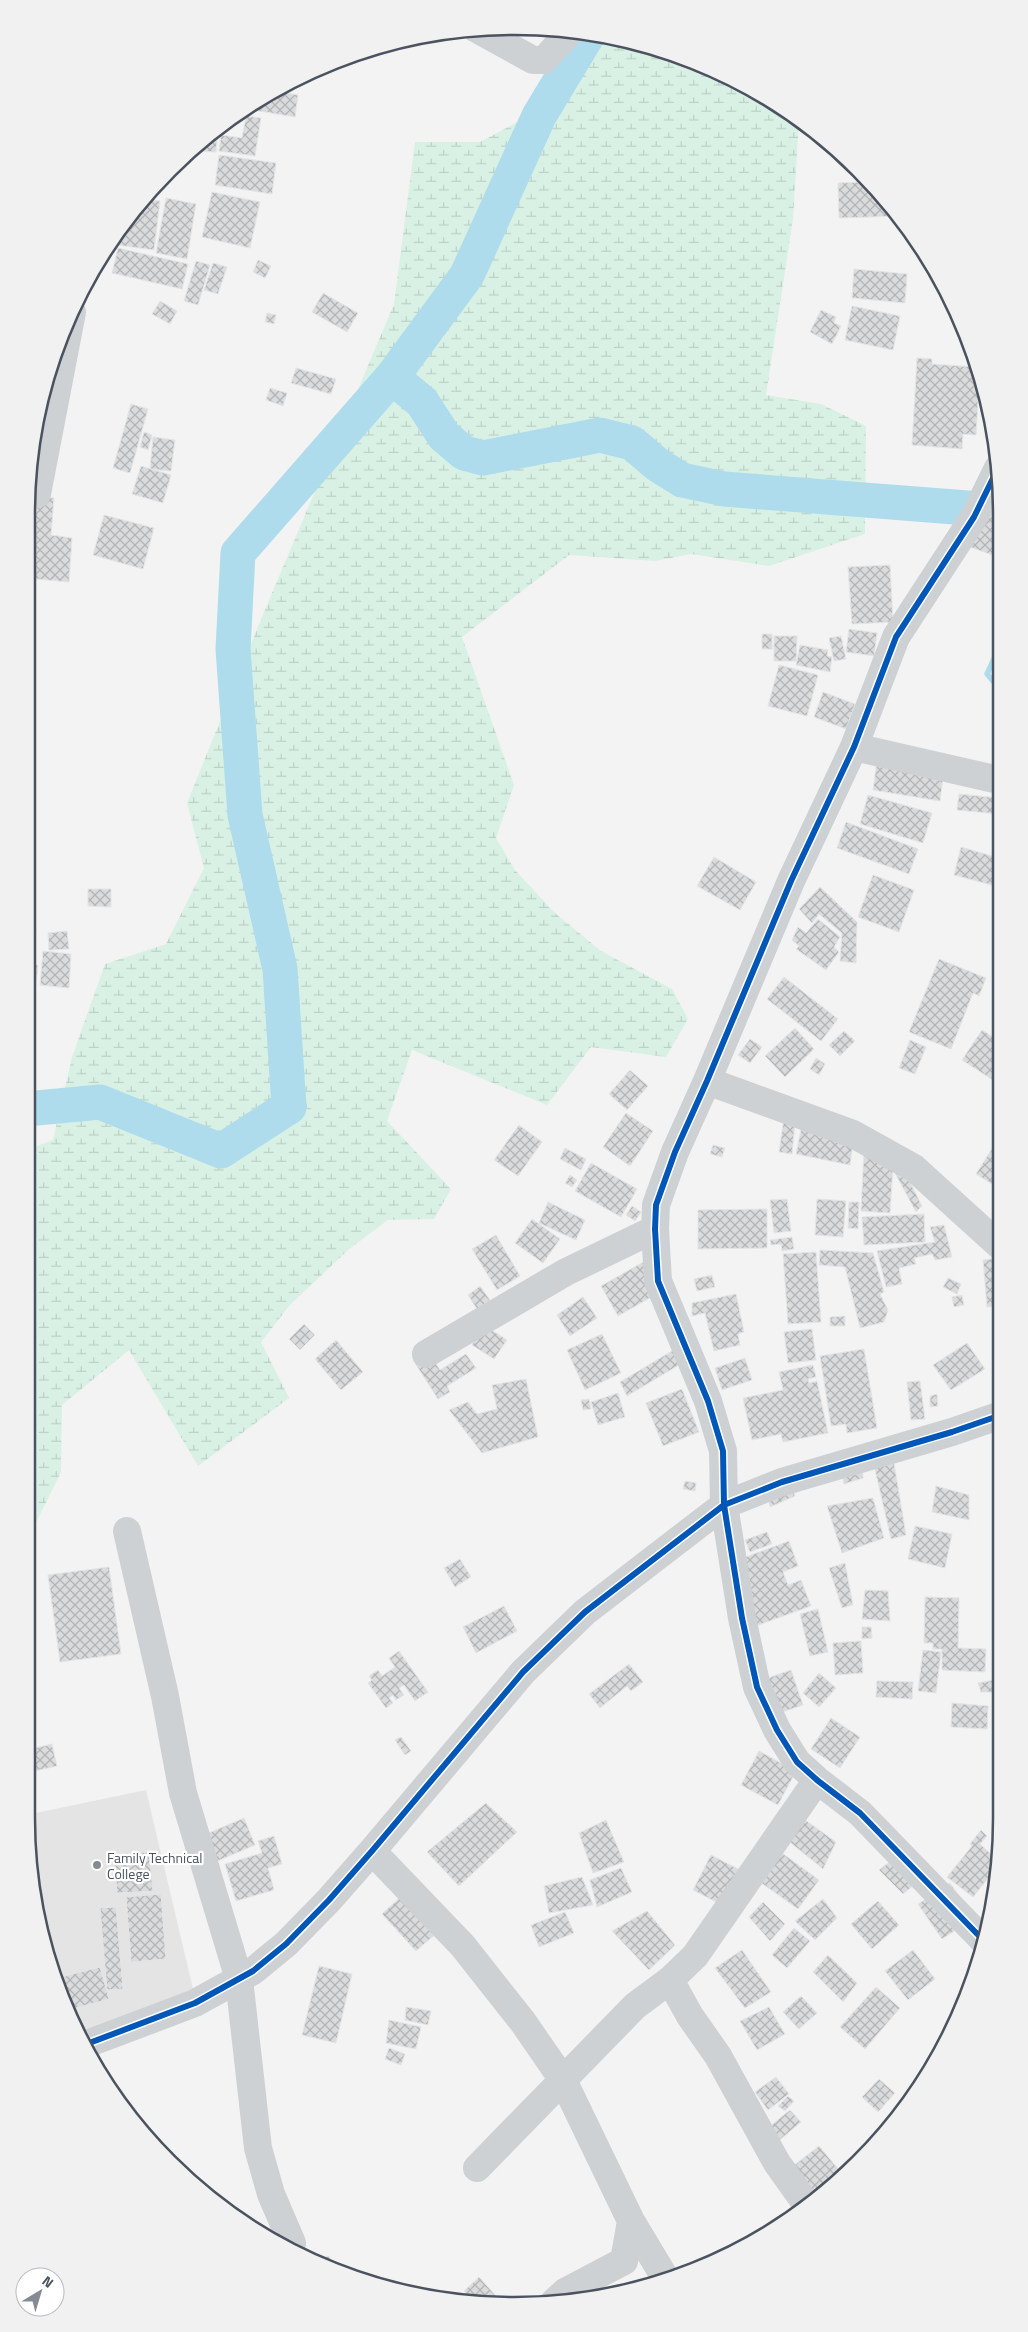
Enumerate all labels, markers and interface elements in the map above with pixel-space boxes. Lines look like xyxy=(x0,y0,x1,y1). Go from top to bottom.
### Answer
place label: Family Technical College xyxy=(107,1847,202,1884)
marker: Family Technical College xyxy=(91,1859,103,1871)
north arrow xyxy=(15,2267,65,2317)
text: N xyxy=(38,2270,59,2293)

